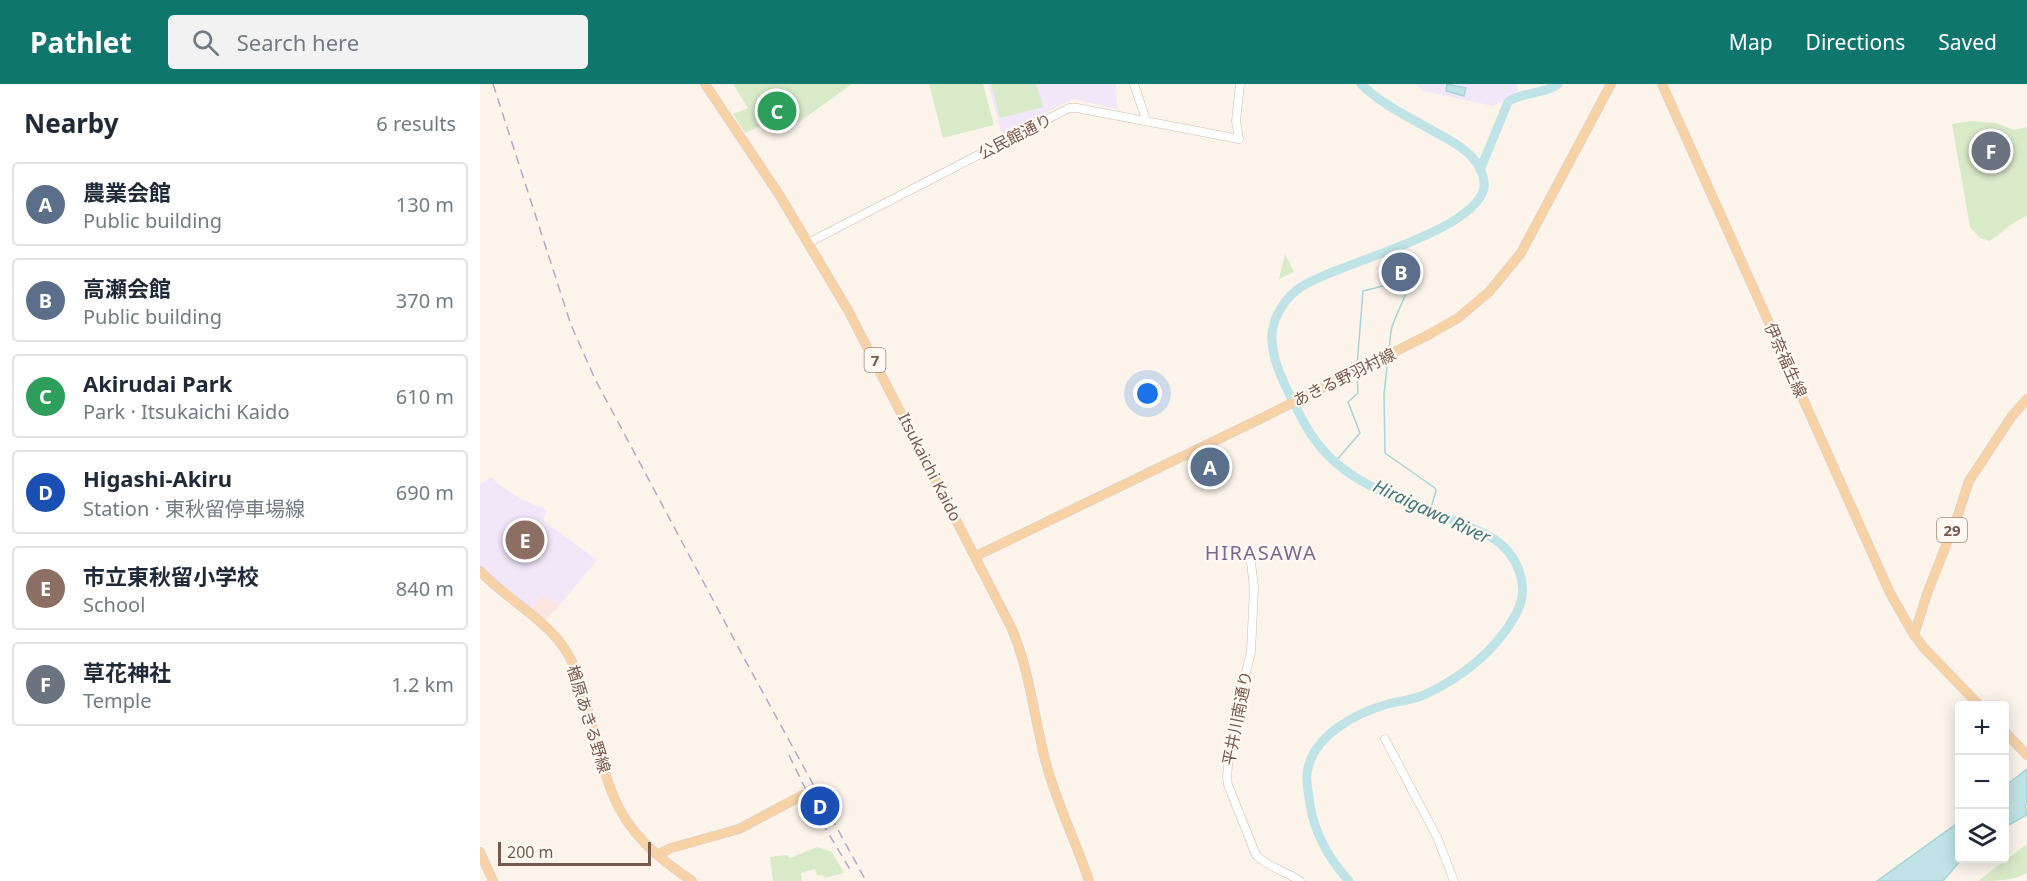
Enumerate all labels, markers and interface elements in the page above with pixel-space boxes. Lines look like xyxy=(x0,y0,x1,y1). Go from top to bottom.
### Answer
search box xyxy=(168,15,588,69)
text: Pathlet xyxy=(30,23,132,61)
icon: search xyxy=(189,26,222,59)
text: Search here xyxy=(237,27,359,57)
text: Map xyxy=(1729,28,1773,56)
text: Directions xyxy=(1806,28,1905,56)
text: Saved xyxy=(1938,28,1997,56)
pin: C xyxy=(758,88,796,134)
text: Nearby xyxy=(24,105,119,141)
street label: 公民館通り xyxy=(974,108,1056,164)
text: 6 results xyxy=(376,110,456,137)
pin: F xyxy=(1972,128,2010,174)
text: 農業会館 xyxy=(83,177,171,207)
text: A xyxy=(39,191,52,218)
text: 130 m xyxy=(396,191,454,218)
text: Public building xyxy=(83,207,222,234)
pin: B xyxy=(1382,250,1420,294)
text: 高瀬会館 xyxy=(83,273,171,303)
text: B xyxy=(39,287,52,314)
text: 370 m xyxy=(396,287,454,314)
text: Public building xyxy=(83,303,222,330)
street label: 伊奈福生線 xyxy=(1760,319,1812,401)
street label: あきる野羽村線 xyxy=(1289,343,1399,411)
road number: 7 xyxy=(864,348,886,372)
text: Akirudai Park xyxy=(83,368,232,398)
your location xyxy=(1133,379,1162,408)
text: C xyxy=(39,383,52,410)
text: 610 m xyxy=(396,383,454,410)
text: Park · Itsukaichi Kaido xyxy=(83,398,290,425)
street label: Itsukaichi Kaido xyxy=(893,409,967,525)
pin: A xyxy=(1190,444,1230,490)
text: Higashi-Akiru xyxy=(83,463,232,493)
water label: Hiraigawa River xyxy=(1370,473,1495,549)
text: D xyxy=(38,479,53,506)
text: 690 m xyxy=(396,479,454,506)
text: Station · 東秋留停車場線 xyxy=(83,495,305,522)
pin: E xyxy=(506,518,544,562)
road number: 29 xyxy=(1937,518,1967,542)
district label: HIRASAWA xyxy=(1205,539,1317,566)
text: 市立東秋留小学校 xyxy=(83,561,259,591)
text: E xyxy=(40,575,51,602)
text: 840 m xyxy=(396,575,454,602)
text: School xyxy=(83,591,145,618)
text: 草花神社 xyxy=(83,657,171,687)
street label: 楢原あきる野線 xyxy=(562,662,616,776)
street label: 平井川南通り xyxy=(1217,669,1257,767)
text: F xyxy=(40,671,51,698)
text: 1.2 km xyxy=(391,671,454,698)
text: Temple xyxy=(83,687,151,714)
map controls xyxy=(1955,701,2009,863)
button: + xyxy=(1955,701,2009,755)
button: − xyxy=(1955,755,2009,809)
pin: D xyxy=(800,784,840,828)
button: layers xyxy=(1955,809,2009,863)
scale bar xyxy=(498,839,651,866)
text: 200 m xyxy=(507,841,554,863)

